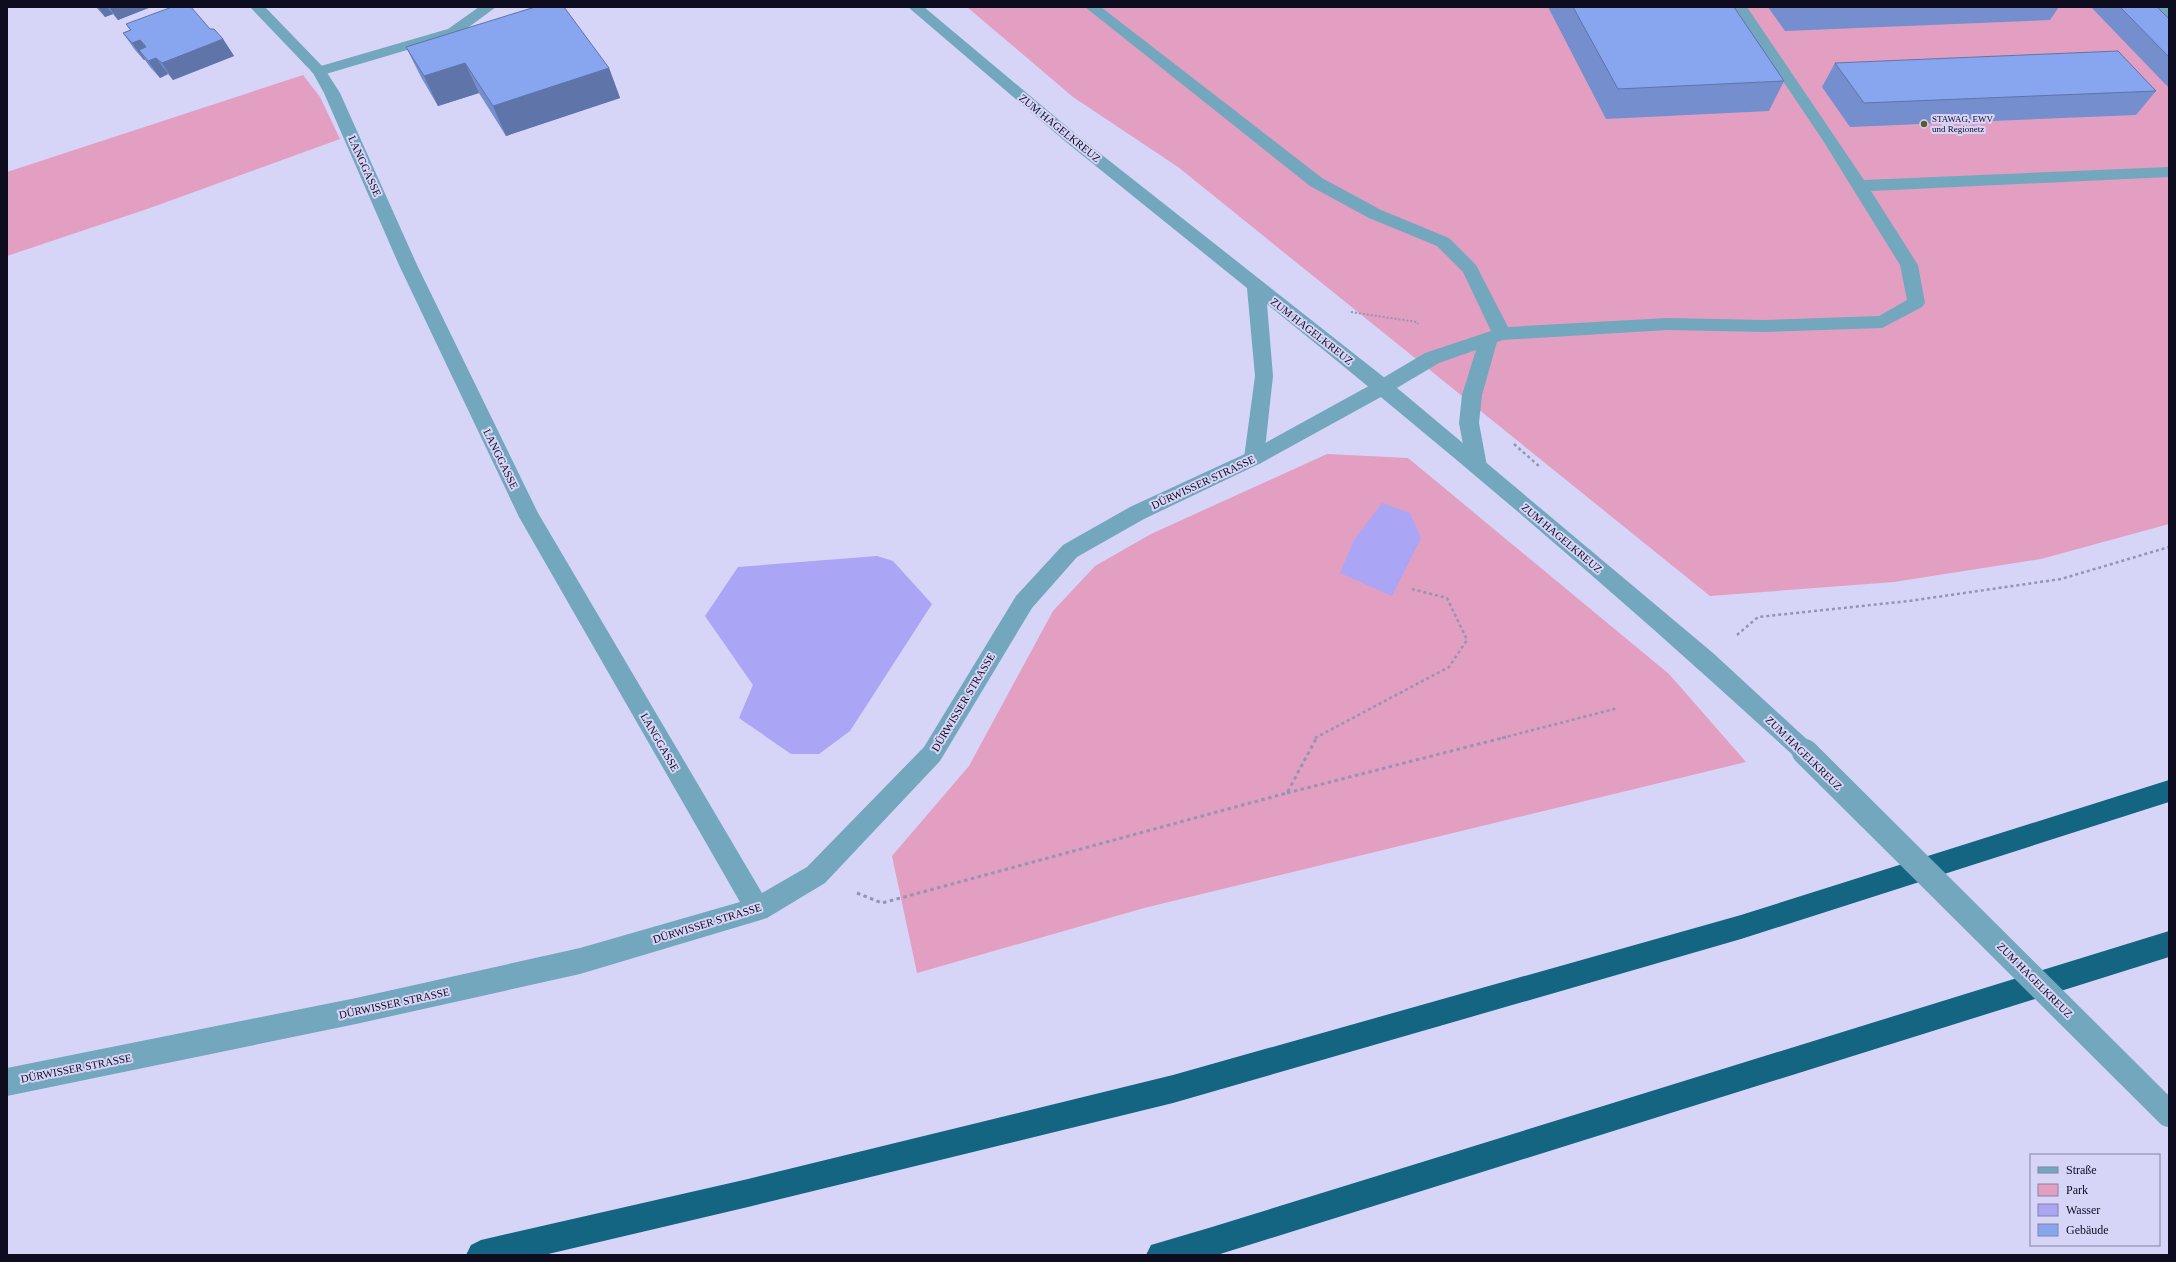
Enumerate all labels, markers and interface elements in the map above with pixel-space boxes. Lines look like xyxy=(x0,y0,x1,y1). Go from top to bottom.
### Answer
street label: ZUM HAGELKREUZ xyxy=(1017,92,1103,165)
place label: STAWAG, EWV und Regionetz xyxy=(1932,114,1994,134)
marker: STAWAG, EWV und Regionetz xyxy=(1919,119,1929,129)
street label: LANGGASSE xyxy=(346,134,384,199)
street label: ZUM HAGELKREUZ xyxy=(1268,295,1356,367)
street label: LANGGASSE xyxy=(481,427,521,491)
street label: DÜRWISSER STRASSE xyxy=(1149,453,1257,511)
street label: ZUM HAGELKREUZ xyxy=(1519,501,1605,575)
street label: DÜRWISSER STRASSE xyxy=(929,650,997,753)
street label: LANGGASSE xyxy=(638,711,682,774)
street label: ZUM HAGELKREUZ xyxy=(1763,714,1845,793)
street label: DÜRWISSER STRASSE xyxy=(651,901,763,945)
street label: ZUM HAGELKREUZ xyxy=(1995,940,2075,1020)
street label: DÜRWISSER STRASSE xyxy=(338,985,451,1021)
street label: DÜRWISSER STRASSE xyxy=(20,1051,133,1085)
legend xyxy=(2030,1154,2160,1246)
text: Straße xyxy=(2066,1163,2097,1177)
text: Park xyxy=(2066,1183,2088,1197)
text: Wasser xyxy=(2066,1203,2100,1217)
text: Gebäude xyxy=(2066,1223,2109,1237)

